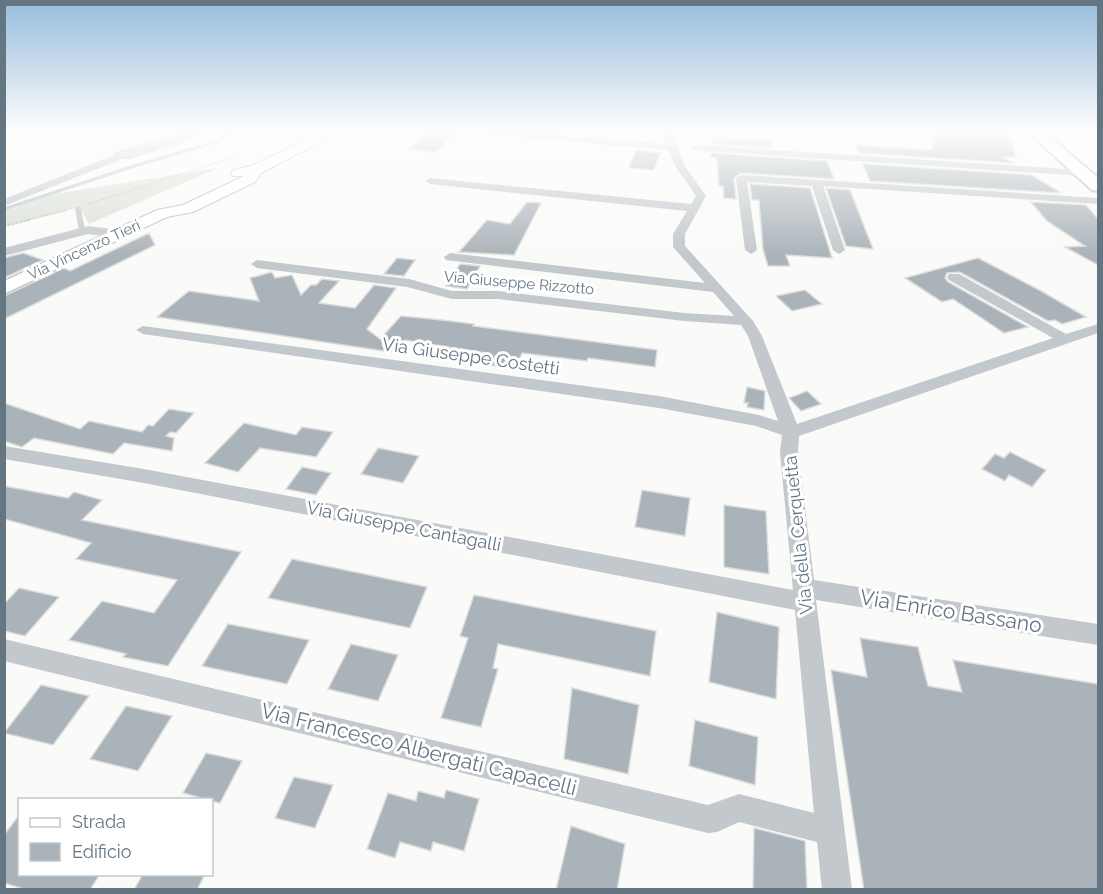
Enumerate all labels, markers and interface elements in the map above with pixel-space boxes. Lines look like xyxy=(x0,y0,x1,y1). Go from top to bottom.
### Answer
street label: Via Vincenzo Tieri xyxy=(25,216,143,284)
street label: Via Giuseppe Rizzotto xyxy=(443,267,595,299)
street label: Via Giuseppe Costetti xyxy=(381,333,561,379)
street label: Via della Cerquetta xyxy=(779,455,817,615)
street label: Via Giuseppe Cantagalli xyxy=(305,497,503,555)
street label: Via Enrico Bassano xyxy=(858,584,1044,638)
street label: Via Francesco Albergati Capacelli xyxy=(259,698,579,800)
legend xyxy=(18,798,213,876)
text: Strada xyxy=(72,811,126,832)
text: Edificio xyxy=(72,841,132,862)

